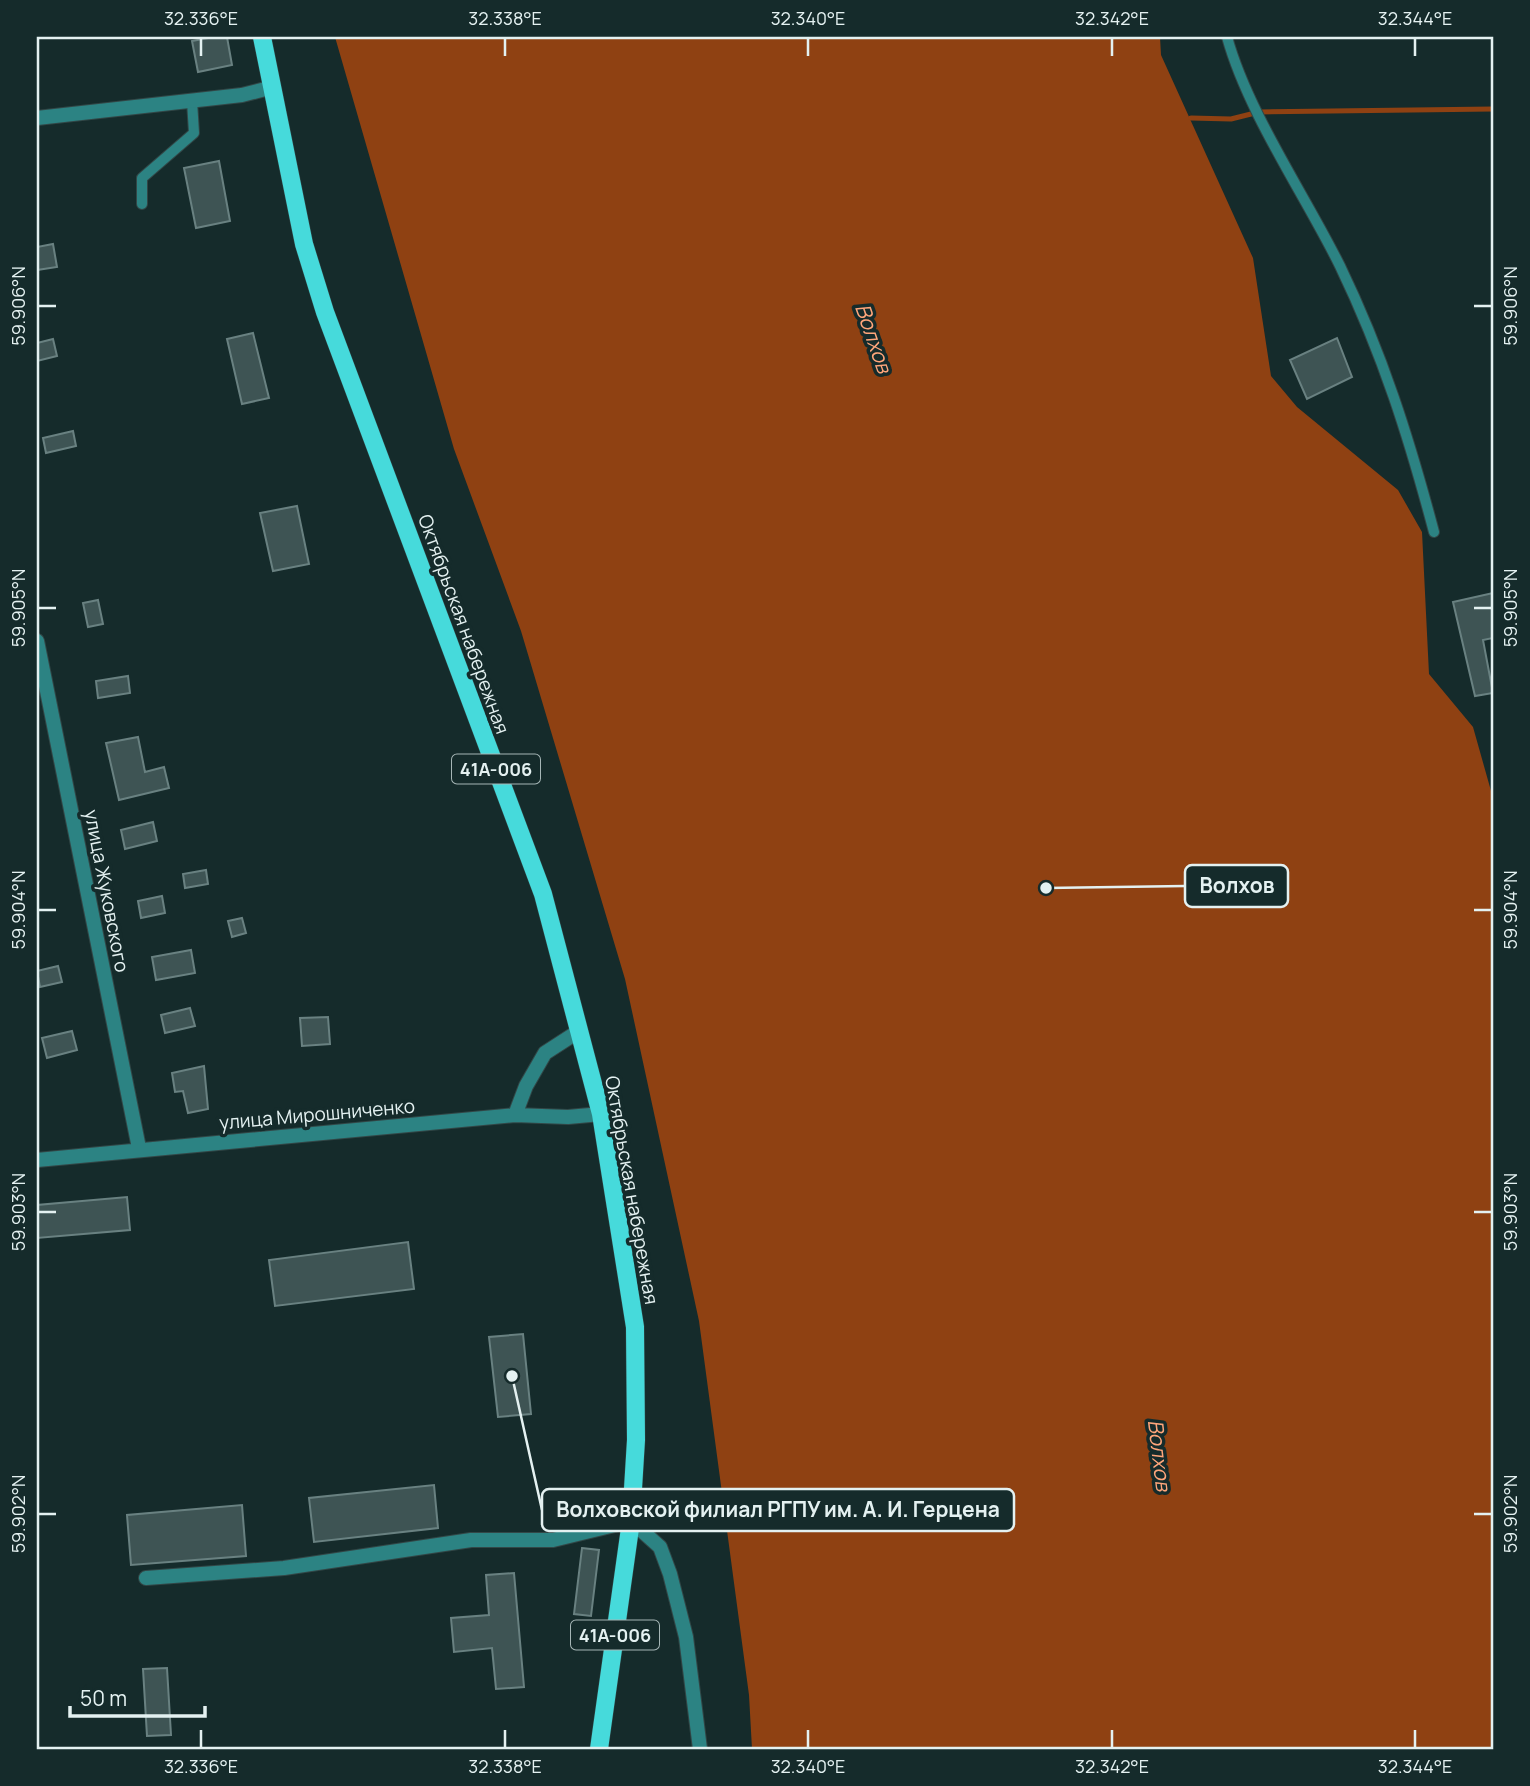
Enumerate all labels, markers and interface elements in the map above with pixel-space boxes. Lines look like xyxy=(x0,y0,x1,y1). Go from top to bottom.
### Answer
text: 32.336°E xyxy=(164,6,238,30)
text: 32.338°E xyxy=(468,6,542,30)
text: 32.340°E xyxy=(771,6,845,30)
text: 32.342°E xyxy=(1075,6,1149,30)
text: 32.344°E xyxy=(1378,6,1452,30)
text: 59.906°N xyxy=(6,266,30,346)
text: 59.906°N xyxy=(1498,266,1522,346)
water label: Волхов xyxy=(849,300,899,378)
street label: Октябрьская набережная xyxy=(412,511,516,737)
text: 59.905°N xyxy=(6,569,30,647)
text: 59.905°N xyxy=(1498,569,1522,647)
road number: 41А-006 xyxy=(452,754,540,784)
street label: улица Жуковского xyxy=(78,807,136,975)
callout: Волхов xyxy=(1185,865,1288,907)
text: 59.904°N xyxy=(6,871,30,949)
text: Волхов xyxy=(1200,871,1275,899)
text: 59.904°N xyxy=(1498,871,1522,949)
street label: Октябрьская набережная xyxy=(599,1074,665,1306)
street label: улица Мирошниченко xyxy=(218,1092,416,1136)
text: 59.903°N xyxy=(6,1173,30,1251)
text: 59.903°N xyxy=(1498,1173,1522,1251)
water label: Волхов xyxy=(1142,1418,1178,1494)
text: 59.902°N xyxy=(6,1475,30,1553)
text: 59.902°N xyxy=(1498,1475,1522,1553)
callout: Волховской филиал РГПУ им. А. И. Герцена xyxy=(542,1489,1014,1531)
text: Волховской филиал РГПУ им. А. И. Герцена xyxy=(556,1495,1000,1523)
road number: 41А-006 xyxy=(571,1620,659,1650)
scale bar xyxy=(70,1674,205,1718)
text: 50 m xyxy=(80,1684,127,1712)
text: 32.336°E xyxy=(164,1754,238,1778)
text: 32.338°E xyxy=(468,1754,542,1778)
text: 32.340°E xyxy=(771,1754,845,1778)
text: 32.342°E xyxy=(1075,1754,1149,1778)
text: 32.344°E xyxy=(1378,1754,1452,1778)

